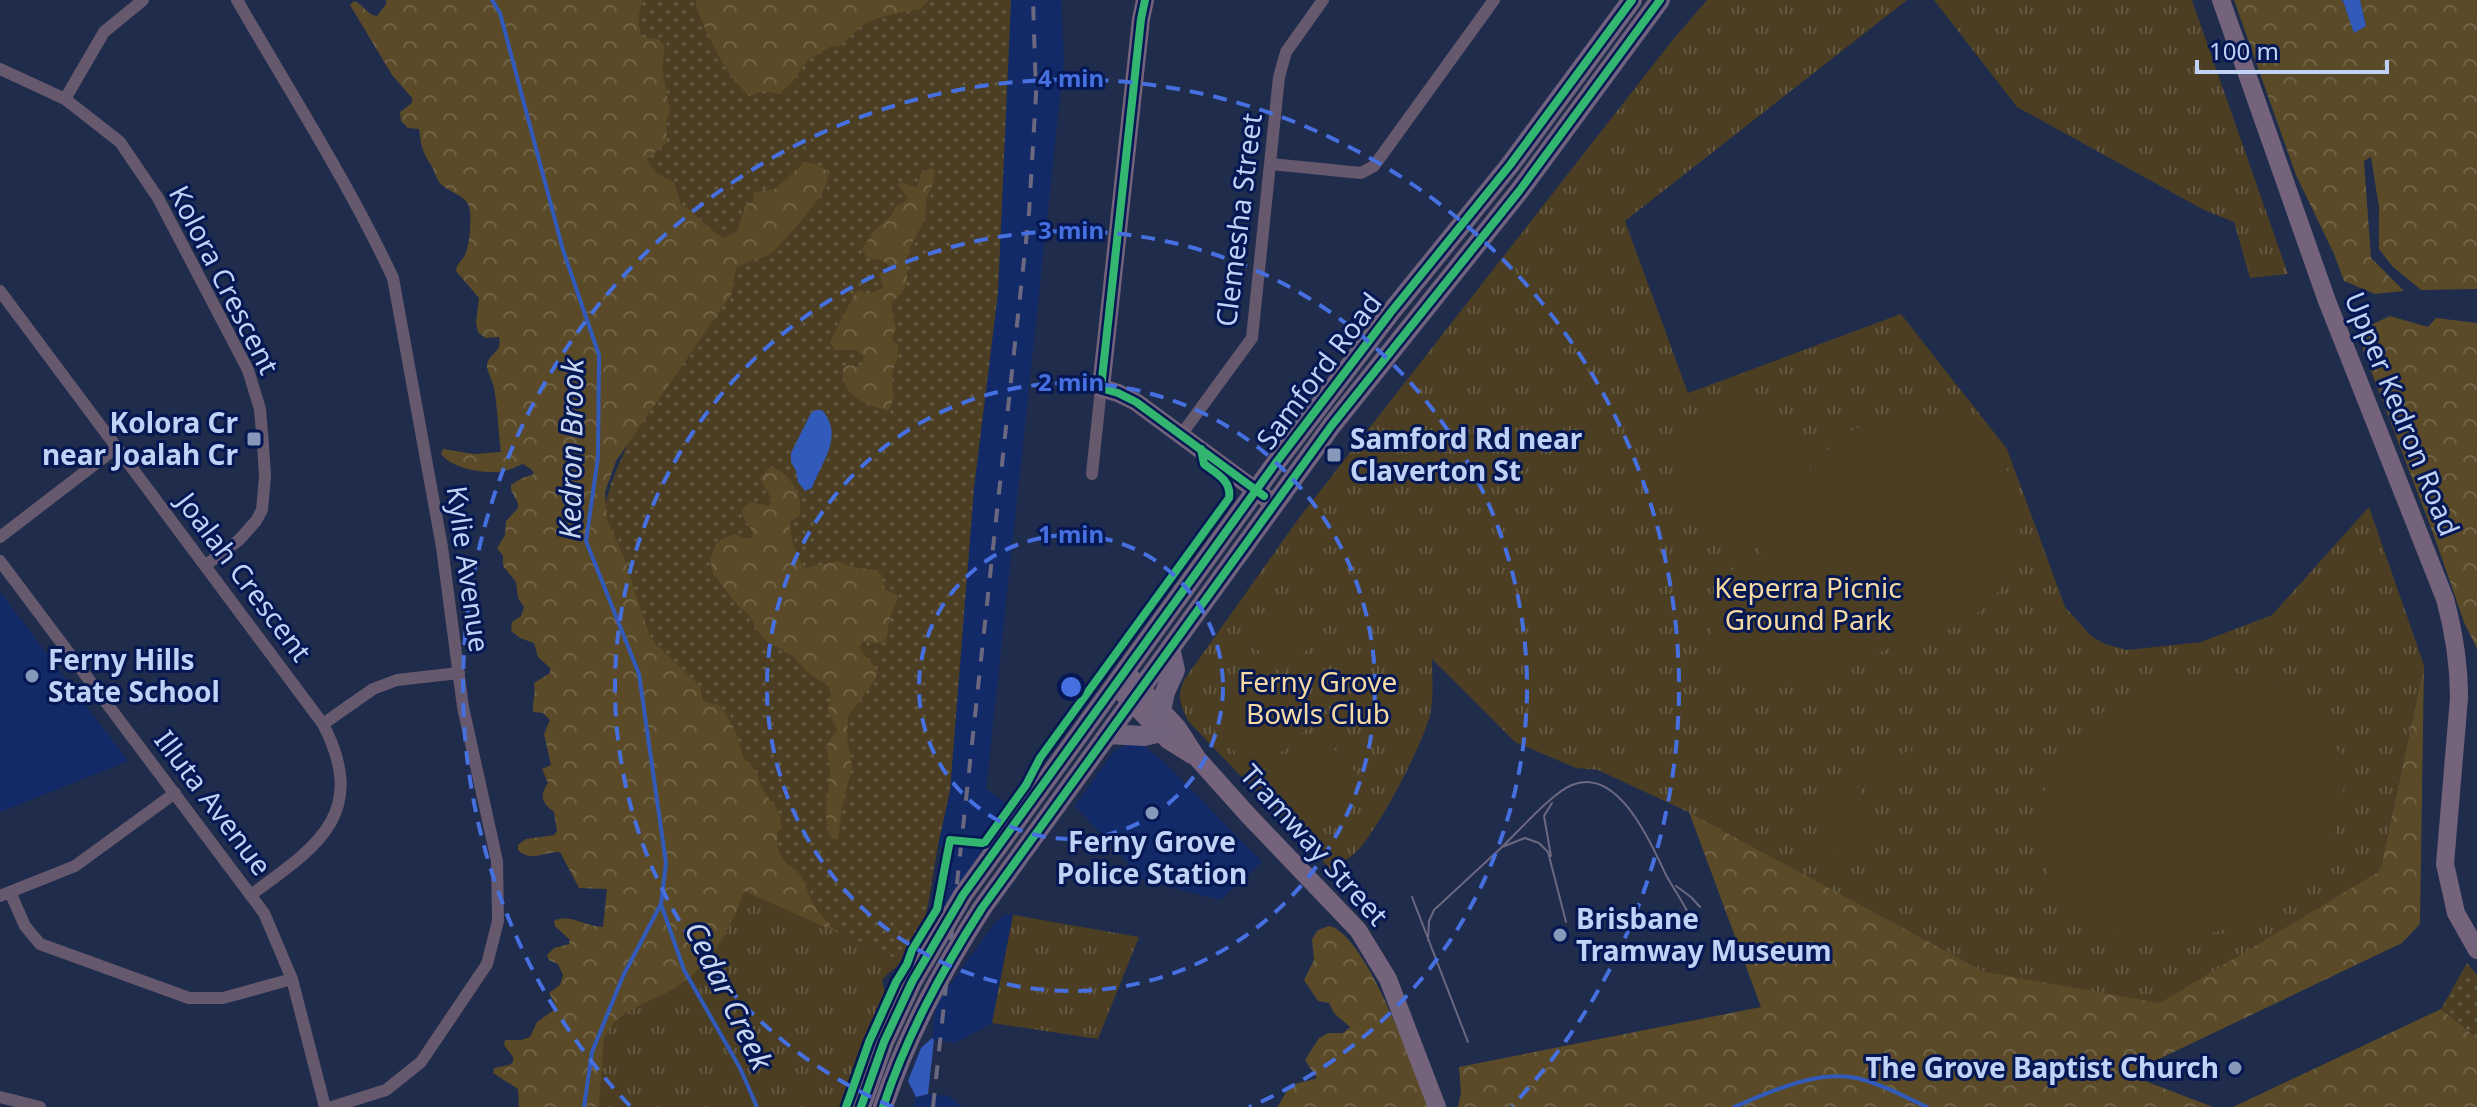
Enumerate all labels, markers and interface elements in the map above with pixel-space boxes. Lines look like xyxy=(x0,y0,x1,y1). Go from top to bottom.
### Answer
scale bar xyxy=(2197,24,2387,74)
text: 100 m xyxy=(2209,34,2279,67)
text: 4 min xyxy=(1038,61,1104,94)
street label: Clemesha Street xyxy=(1206,111,1270,329)
street label: Kolora Crescent xyxy=(161,179,289,380)
text: 3 min xyxy=(1038,213,1104,246)
street label: Samford Road xyxy=(1247,284,1390,456)
street label: Upper Kedron Road xyxy=(2337,286,2469,541)
water label: Kedron Brook xyxy=(548,357,593,540)
text: 2 min xyxy=(1038,365,1104,398)
place label: Kolora Cr near Joalah Cr xyxy=(42,403,238,473)
place label: Samford Rd near Claverton St xyxy=(1350,419,1583,489)
marker: Kolora Cr near Joalah Cr xyxy=(245,430,263,448)
marker: Samford Rd near Claverton St xyxy=(1325,446,1343,464)
street label: Joalah Crescent xyxy=(167,482,321,669)
street label: Kylie Avenue xyxy=(439,483,499,654)
text: 1 min xyxy=(1038,517,1104,550)
park label: Keperra Picnic Ground Park xyxy=(1714,568,1902,638)
place label: Ferny Hills State School xyxy=(48,640,220,710)
park label: Ferny Grove Bowls Club xyxy=(1239,662,1397,732)
marker: Ferny Hills State School xyxy=(23,667,41,685)
centre of rings xyxy=(1057,673,1085,701)
street label: Illuta Avenue xyxy=(147,722,281,883)
street label: Tramway Street xyxy=(1232,756,1397,933)
marker: Ferny Grove Police Station xyxy=(1143,804,1161,822)
place label: Ferny Grove Police Station xyxy=(1057,822,1247,892)
place label: Brisbane Tramway Museum xyxy=(1576,899,1832,969)
water label: Cedar Creek xyxy=(676,914,783,1077)
marker: Brisbane Tramway Museum xyxy=(1551,926,1569,944)
place label: The Grove Baptist Church xyxy=(1865,1048,2219,1086)
marker: The Grove Baptist Church xyxy=(2226,1059,2244,1077)

